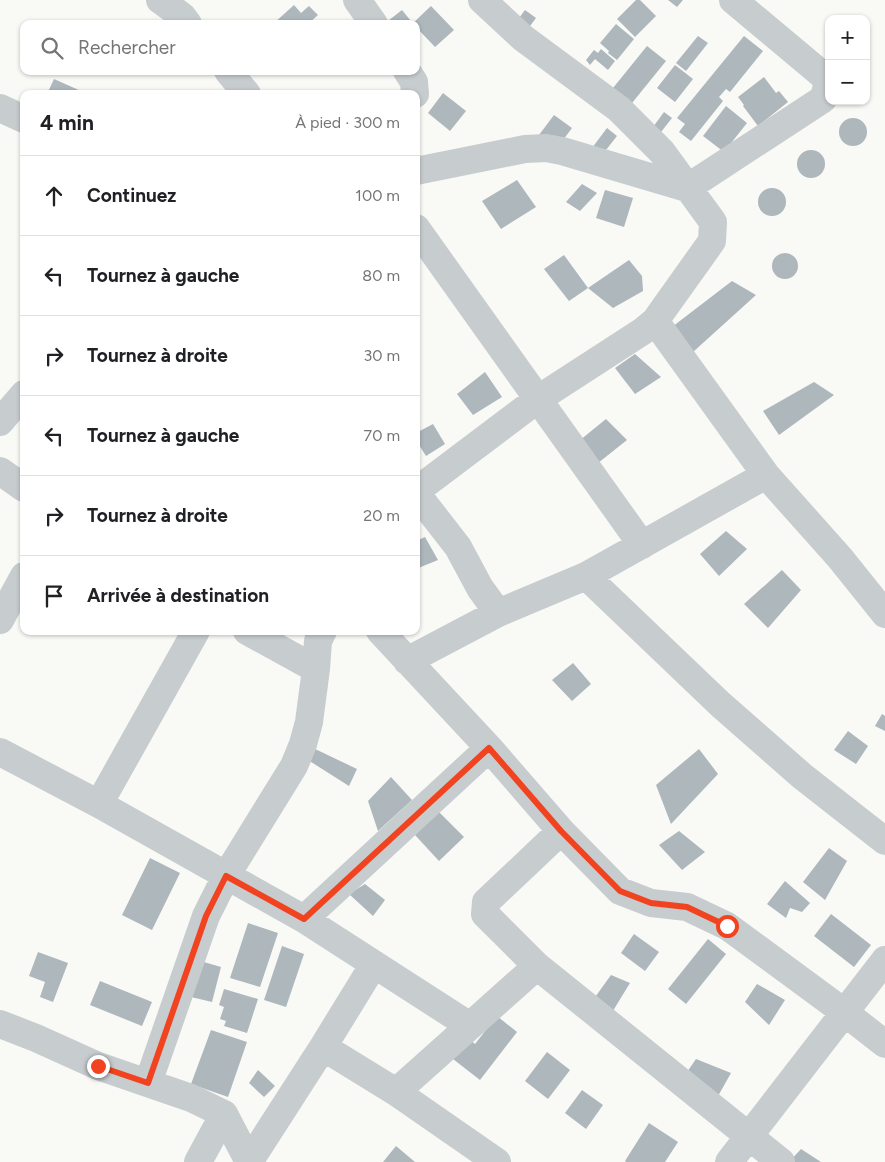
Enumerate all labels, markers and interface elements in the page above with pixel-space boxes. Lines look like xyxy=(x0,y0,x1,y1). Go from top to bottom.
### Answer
map controls xyxy=(825,15,870,105)
button: + xyxy=(825,15,870,60)
search box xyxy=(20,20,420,75)
icon: search xyxy=(38,34,66,62)
text: Rechercher xyxy=(78,36,176,59)
button: − xyxy=(825,60,870,105)
text: 4 min xyxy=(40,110,94,135)
text: À pied · 300 m xyxy=(295,113,400,132)
icon: ahead xyxy=(40,182,68,210)
text: Continuez xyxy=(87,184,176,207)
text: 100 m xyxy=(355,186,400,205)
icon: left xyxy=(40,262,68,290)
text: Tournez à gauche xyxy=(87,264,239,287)
text: 80 m xyxy=(362,266,400,285)
icon: right xyxy=(40,342,68,370)
text: Tournez à droite xyxy=(87,344,228,367)
text: 30 m xyxy=(363,346,400,365)
icon: left xyxy=(40,422,68,450)
text: Tournez à gauche xyxy=(87,424,239,447)
text: 70 m xyxy=(364,426,400,445)
icon: right xyxy=(40,502,68,530)
text: Tournez à droite xyxy=(87,504,228,527)
text: 20 m xyxy=(363,506,400,525)
icon: arrive xyxy=(40,582,68,610)
text: Arrivée à destination xyxy=(87,584,269,607)
route start xyxy=(716,915,739,938)
route end xyxy=(87,1055,110,1078)

